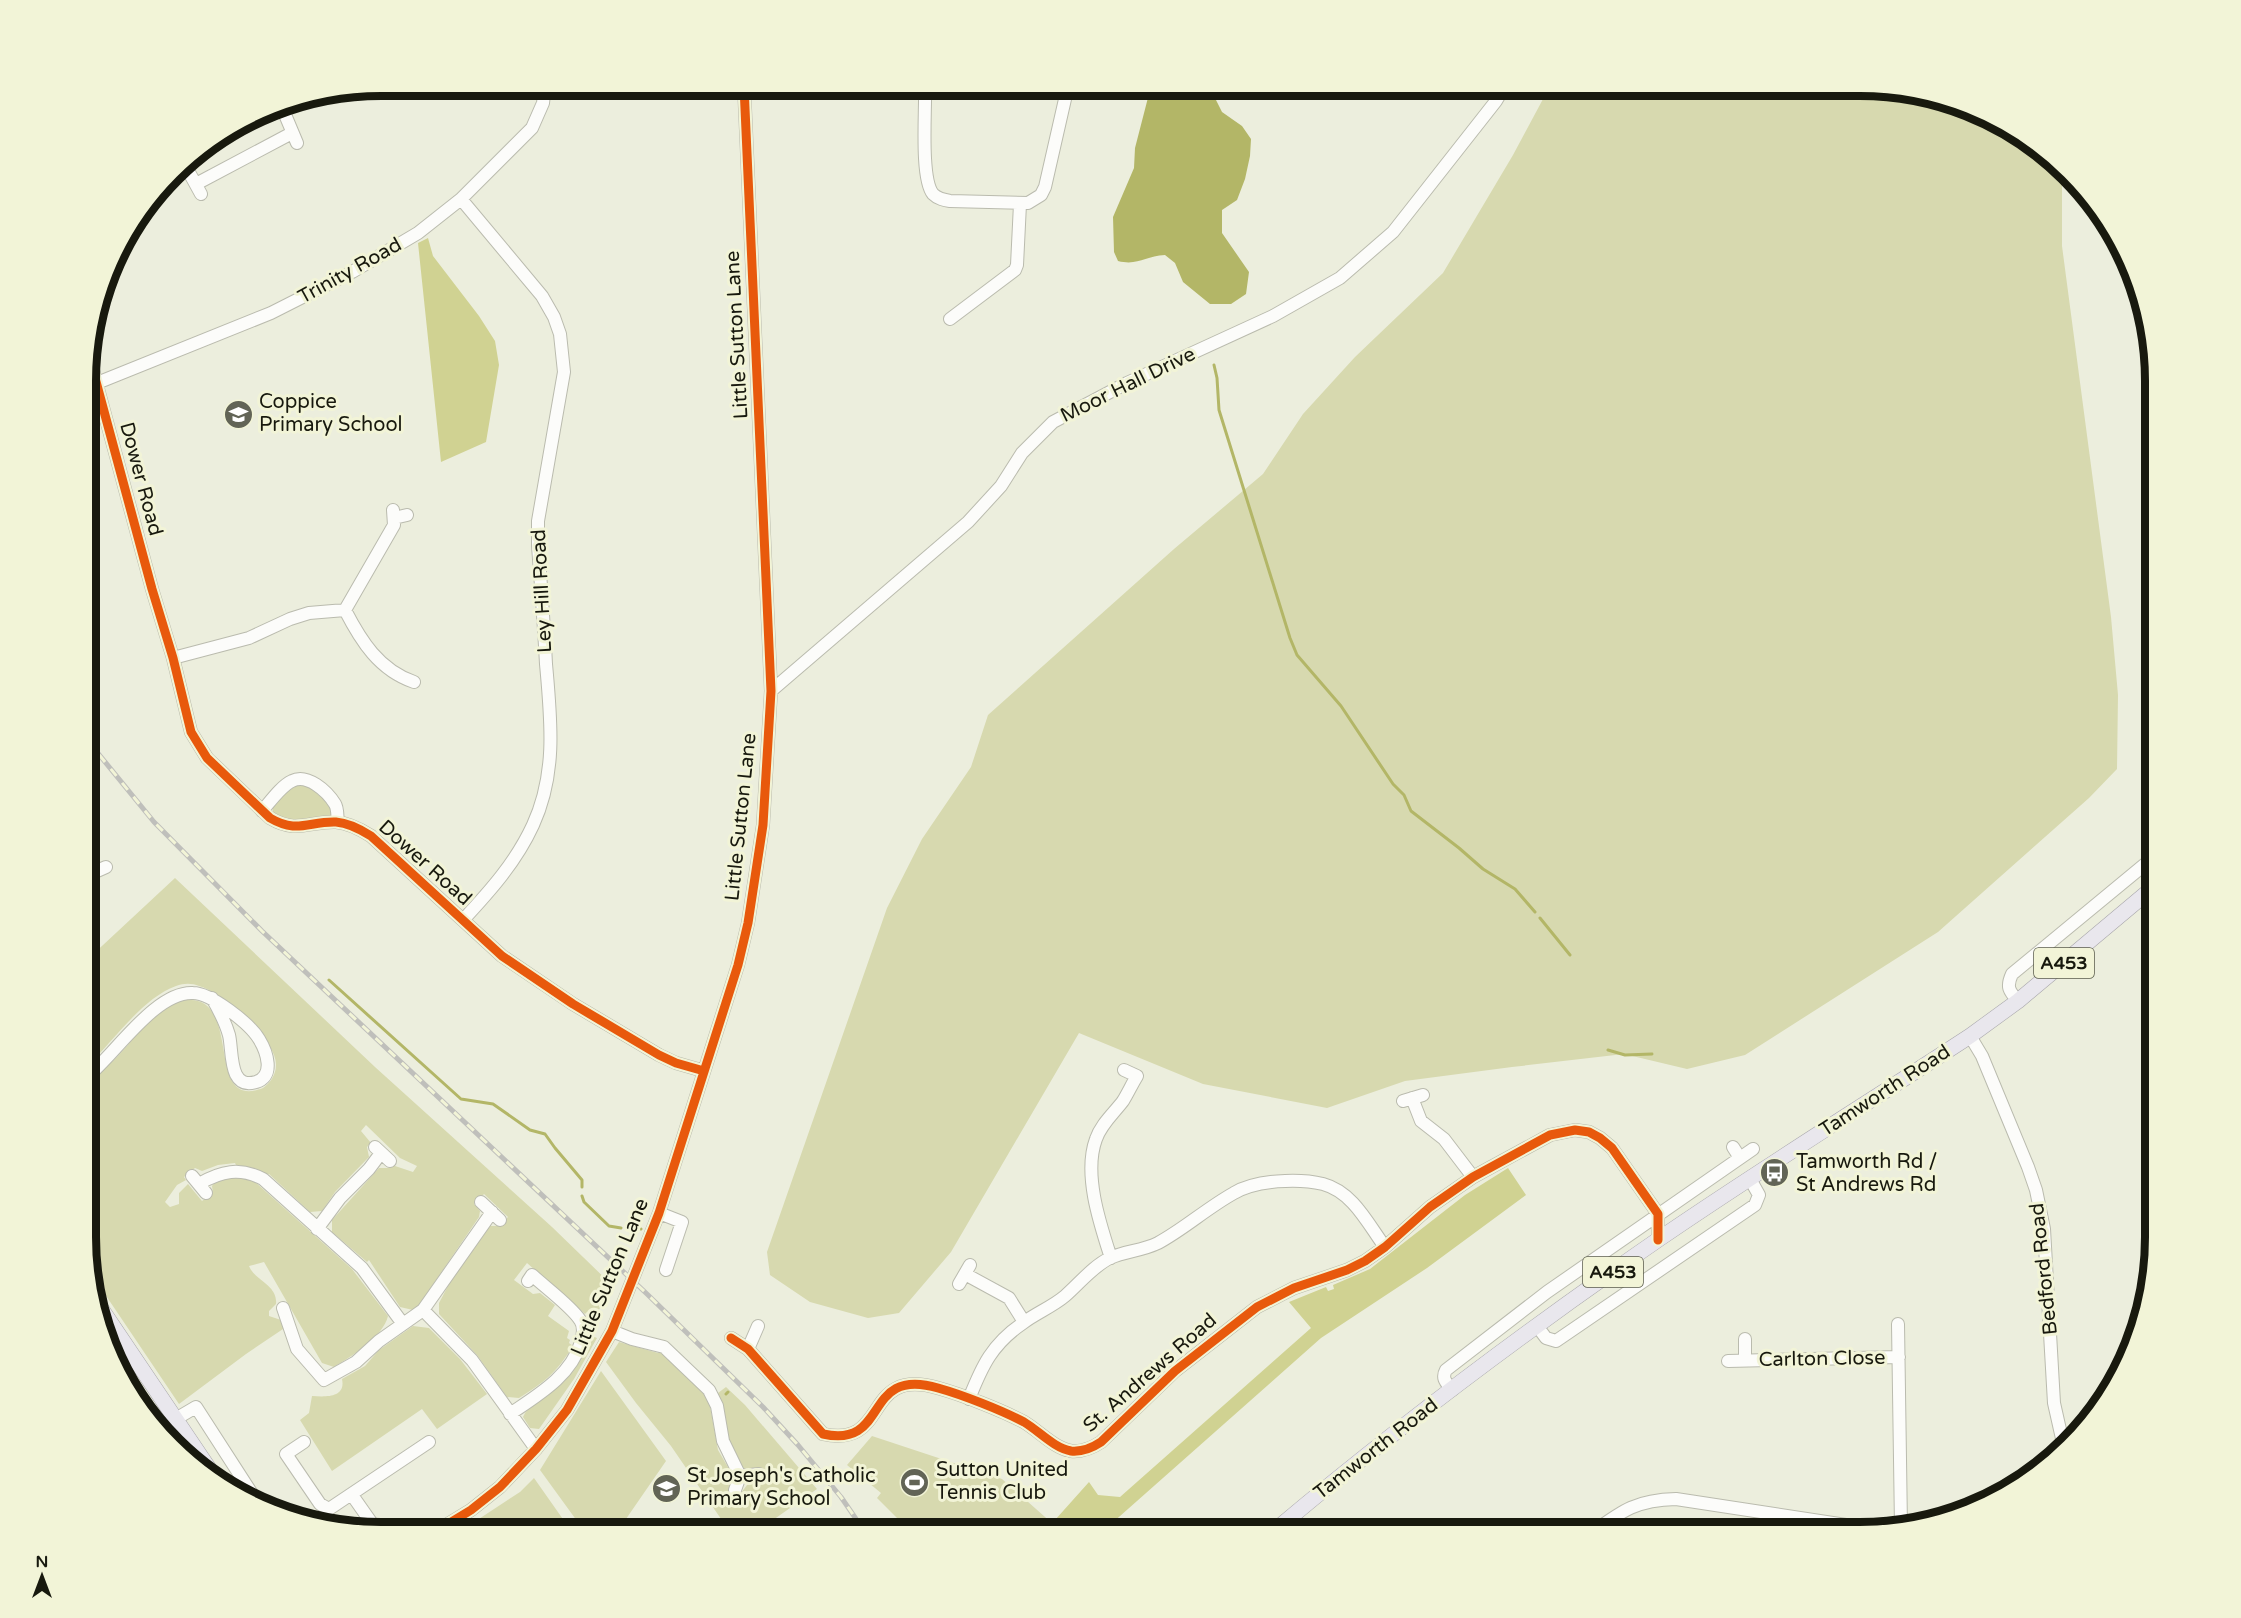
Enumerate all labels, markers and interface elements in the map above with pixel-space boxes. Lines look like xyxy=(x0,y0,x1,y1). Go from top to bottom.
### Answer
street label: Trinity Road xyxy=(294,233,406,309)
street label: Little Sutton Lane xyxy=(721,250,753,420)
street label: Moor Hall Drive xyxy=(1057,342,1199,428)
place label: Coppice Primary School xyxy=(259,390,403,437)
school or university icon: Coppice Primary School xyxy=(222,398,254,430)
street label: Dower Road xyxy=(114,419,168,539)
street label: Ley Hill Road xyxy=(527,528,557,654)
street label: Little Sutton Lane xyxy=(720,732,762,902)
street label: Dower Road xyxy=(374,815,476,911)
road number: A453 xyxy=(2034,948,2094,978)
street label: Tamworth Road xyxy=(1815,1040,1955,1142)
place label: Tamworth Rd / St Andrews Rd xyxy=(1796,1150,1937,1197)
bus stop icon: Tamworth Rd / St Andrews Rd xyxy=(1759,1157,1791,1189)
street label: Little Sutton Lane xyxy=(566,1195,654,1359)
street label: Bedford Road xyxy=(2025,1202,2063,1336)
road number: A453 xyxy=(1583,1257,1643,1287)
street label: St. Andrews Road xyxy=(1078,1309,1222,1437)
street label: Carlton Close xyxy=(1758,1346,1886,1372)
street label: Tamworth Road xyxy=(1309,1393,1443,1505)
place label: Sutton United Tennis Club xyxy=(936,1458,1068,1505)
place label: St Joseph's Catholic Primary School xyxy=(687,1464,876,1511)
sports icon: Sutton United Tennis Club xyxy=(899,1466,931,1498)
school or university icon: St Joseph's Catholic Primary School xyxy=(650,1472,682,1504)
north arrow xyxy=(12,1546,72,1606)
text: N xyxy=(36,1552,48,1572)

